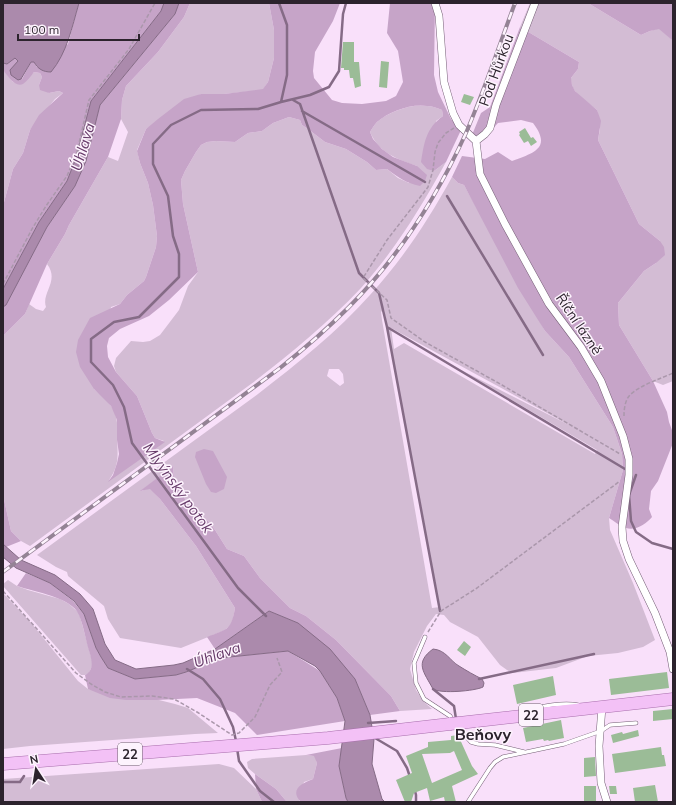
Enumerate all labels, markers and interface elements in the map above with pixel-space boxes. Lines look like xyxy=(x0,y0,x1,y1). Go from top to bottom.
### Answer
scale bar xyxy=(18,16,139,42)
text: 100 m xyxy=(24,22,59,37)
street label: Pod Hůrkou xyxy=(475,31,517,109)
water label: Úhlava xyxy=(66,121,99,173)
street label: Říční lázně xyxy=(552,290,606,358)
water label: Mlyýnský potok xyxy=(139,439,218,538)
water label: Úhlava xyxy=(191,637,243,672)
road number: 22 xyxy=(519,704,543,726)
district label: Beňovy xyxy=(455,724,512,744)
road number: 22 xyxy=(118,743,142,765)
north arrow xyxy=(16,749,56,789)
text: N xyxy=(28,752,39,767)

